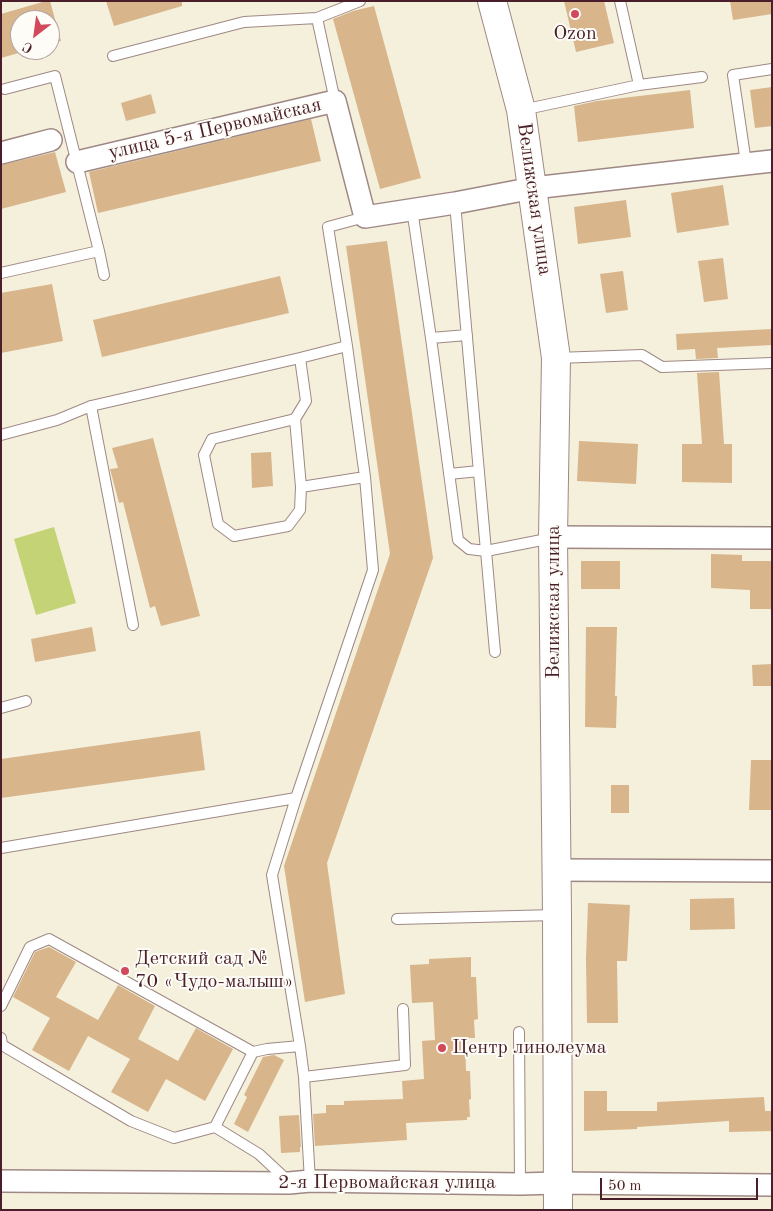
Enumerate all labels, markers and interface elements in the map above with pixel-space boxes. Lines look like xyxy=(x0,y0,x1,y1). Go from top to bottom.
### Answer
marker: Ozon xyxy=(569,8,581,20)
north arrow xyxy=(10,10,60,60)
place label: Ozon xyxy=(553,22,597,46)
text: С xyxy=(20,39,36,55)
street label: улица 5-я Первомайская xyxy=(106,93,324,165)
street label: Велижская улица xyxy=(511,121,557,277)
street label: Велижская улица xyxy=(542,525,566,679)
place label: Детский сад № 70 «Чудо-малыш» xyxy=(135,947,293,994)
marker: Детский сад № 70 «Чудо-малыш» xyxy=(119,965,131,977)
place label: Центр линолеума xyxy=(452,1036,607,1060)
marker: Центр линолеума xyxy=(436,1042,448,1054)
scale bar xyxy=(603,1168,760,1200)
street label: 2-я Первомайская улица xyxy=(278,1171,496,1195)
text: 50 m xyxy=(608,1179,642,1194)

